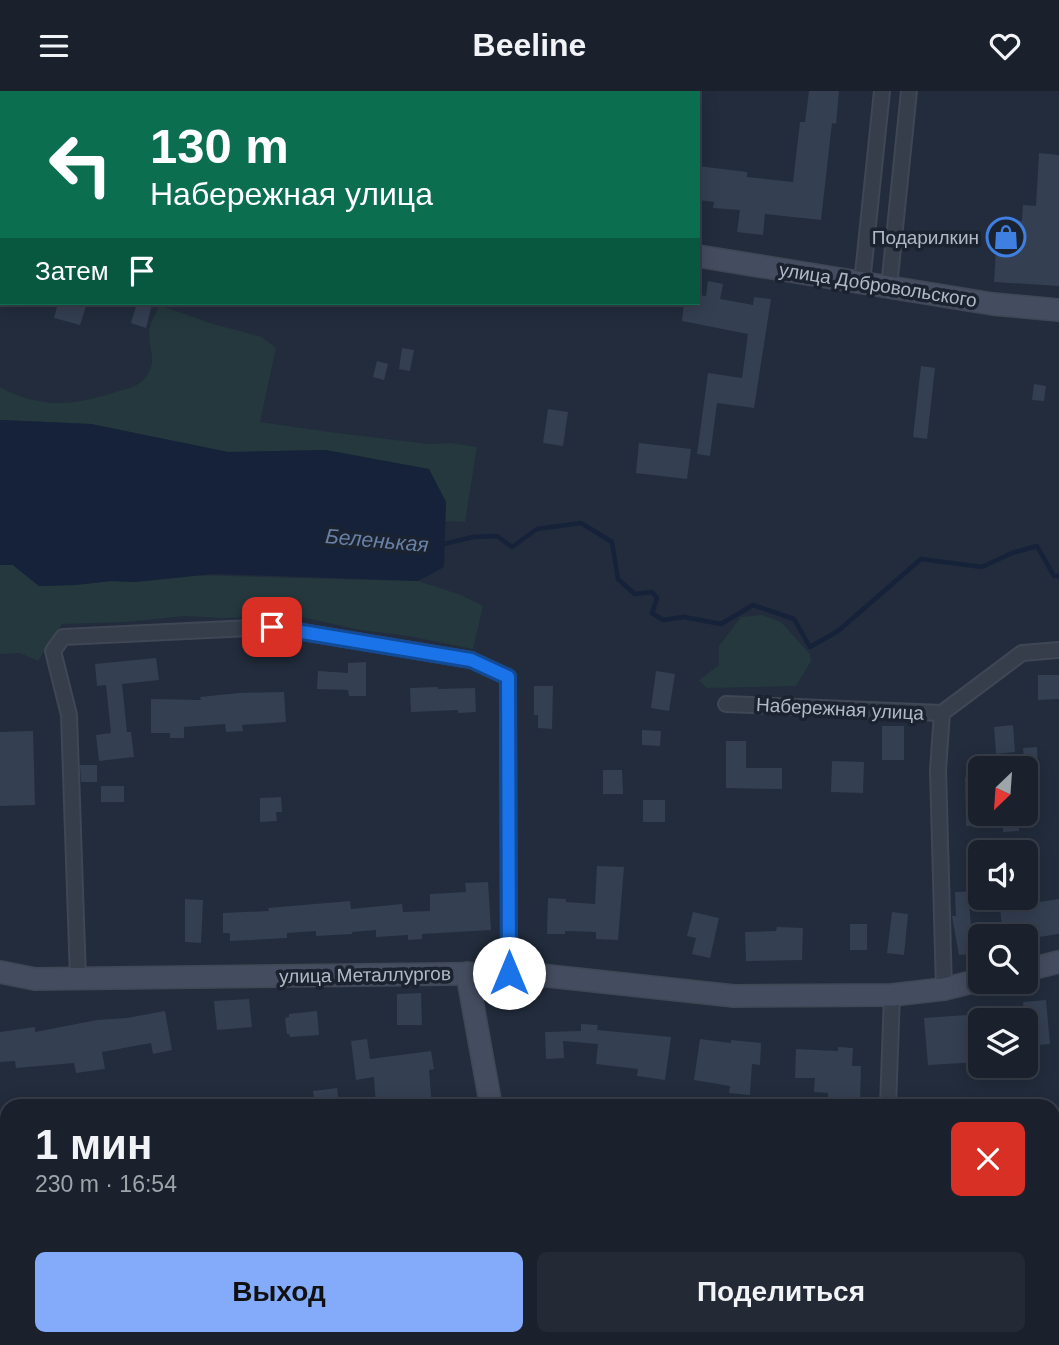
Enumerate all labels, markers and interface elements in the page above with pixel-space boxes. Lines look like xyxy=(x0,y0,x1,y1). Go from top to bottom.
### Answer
icon: menu xyxy=(35,27,73,65)
text: Beeline xyxy=(473,27,586,63)
icon: heart xyxy=(986,27,1024,65)
icon: left xyxy=(35,119,126,210)
text: 130 m xyxy=(150,119,289,173)
text: Набережная улица xyxy=(150,176,433,212)
shop icon: Подарилкин xyxy=(985,216,1027,258)
place label: Подарилкин xyxy=(872,227,979,248)
icon: arrive xyxy=(123,252,161,290)
text: Затем xyxy=(35,256,109,286)
street label: улица Добровольского xyxy=(778,259,978,311)
water label: Беленькая xyxy=(324,524,430,556)
pin xyxy=(242,597,302,657)
icon: arrive xyxy=(253,608,291,646)
street label: Набережная улица xyxy=(756,694,925,724)
north arrow xyxy=(968,756,1038,826)
map controls xyxy=(968,756,1038,1078)
button: sound xyxy=(968,840,1038,910)
button: search xyxy=(968,924,1038,994)
position arrow xyxy=(472,936,546,1010)
street label: улица Металлургов xyxy=(279,963,451,987)
button: layers xyxy=(968,1008,1038,1078)
text: 1 мин xyxy=(35,1121,152,1168)
button: close xyxy=(951,1122,1025,1196)
text: 230 m · 16:54 xyxy=(35,1171,177,1197)
button: Выход xyxy=(35,1252,523,1332)
button: Поделиться xyxy=(537,1252,1025,1332)

